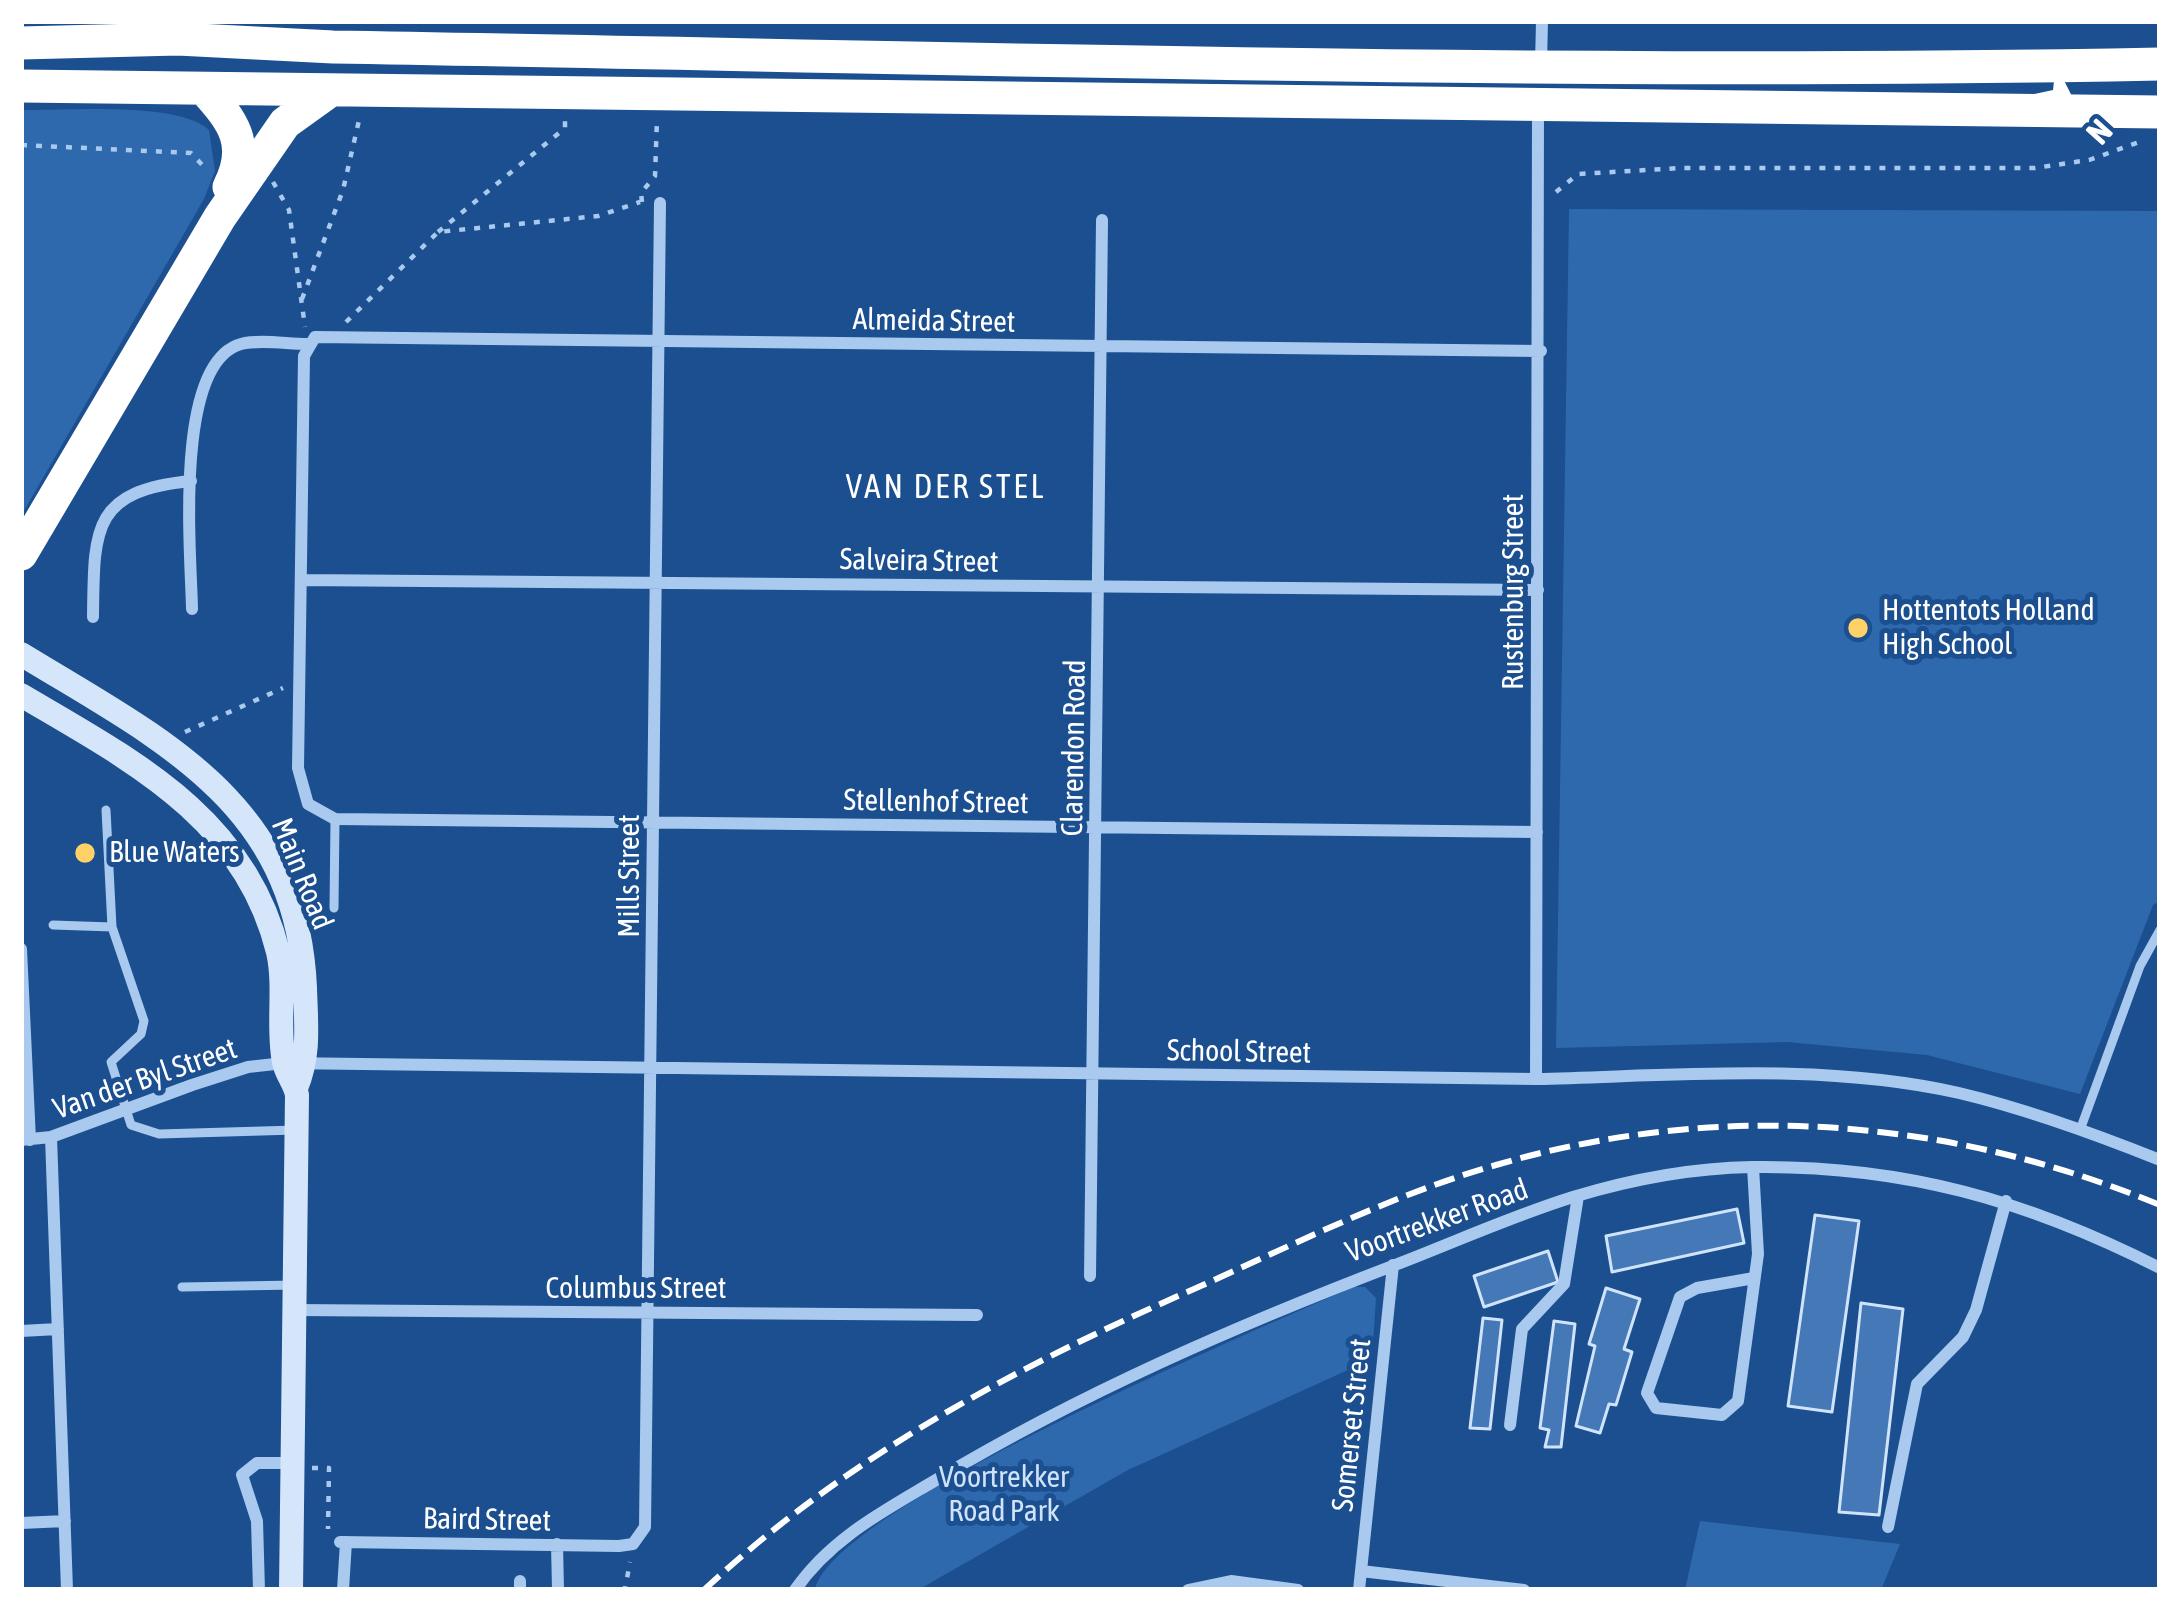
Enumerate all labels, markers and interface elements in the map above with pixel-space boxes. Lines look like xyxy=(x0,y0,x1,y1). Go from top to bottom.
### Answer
north arrow xyxy=(2013,48,2133,168)
text: N xyxy=(2079,112,2120,152)
street label: Almeida Street xyxy=(852,302,1016,340)
district label: VAN DER STEL xyxy=(846,468,1046,508)
street label: Rustenburg Street xyxy=(1496,494,1532,690)
street label: Salveira Street xyxy=(839,542,999,580)
place label: Hottentots Holland High School xyxy=(1882,593,2095,664)
marker: Hottentots Holland High School xyxy=(1845,615,1871,641)
street label: Clarendon Road xyxy=(1054,659,1094,837)
street label: Stellenhof Street xyxy=(843,782,1029,822)
street label: Main Road xyxy=(263,813,341,935)
street label: Mills Street xyxy=(612,814,648,938)
place label: Blue Waters xyxy=(109,835,240,871)
marker: Blue Waters xyxy=(72,840,98,866)
street label: Van der Byl Street xyxy=(49,1031,241,1127)
street label: School Street xyxy=(1167,1033,1311,1071)
street label: Voortrekker Road xyxy=(1341,1171,1533,1271)
street label: Columbus Street xyxy=(546,1271,726,1307)
street label: Somerset Street xyxy=(1325,1337,1379,1513)
park label: Voortrekker Road Park xyxy=(939,1460,1069,1530)
street label: Baird Street xyxy=(423,1501,551,1539)

